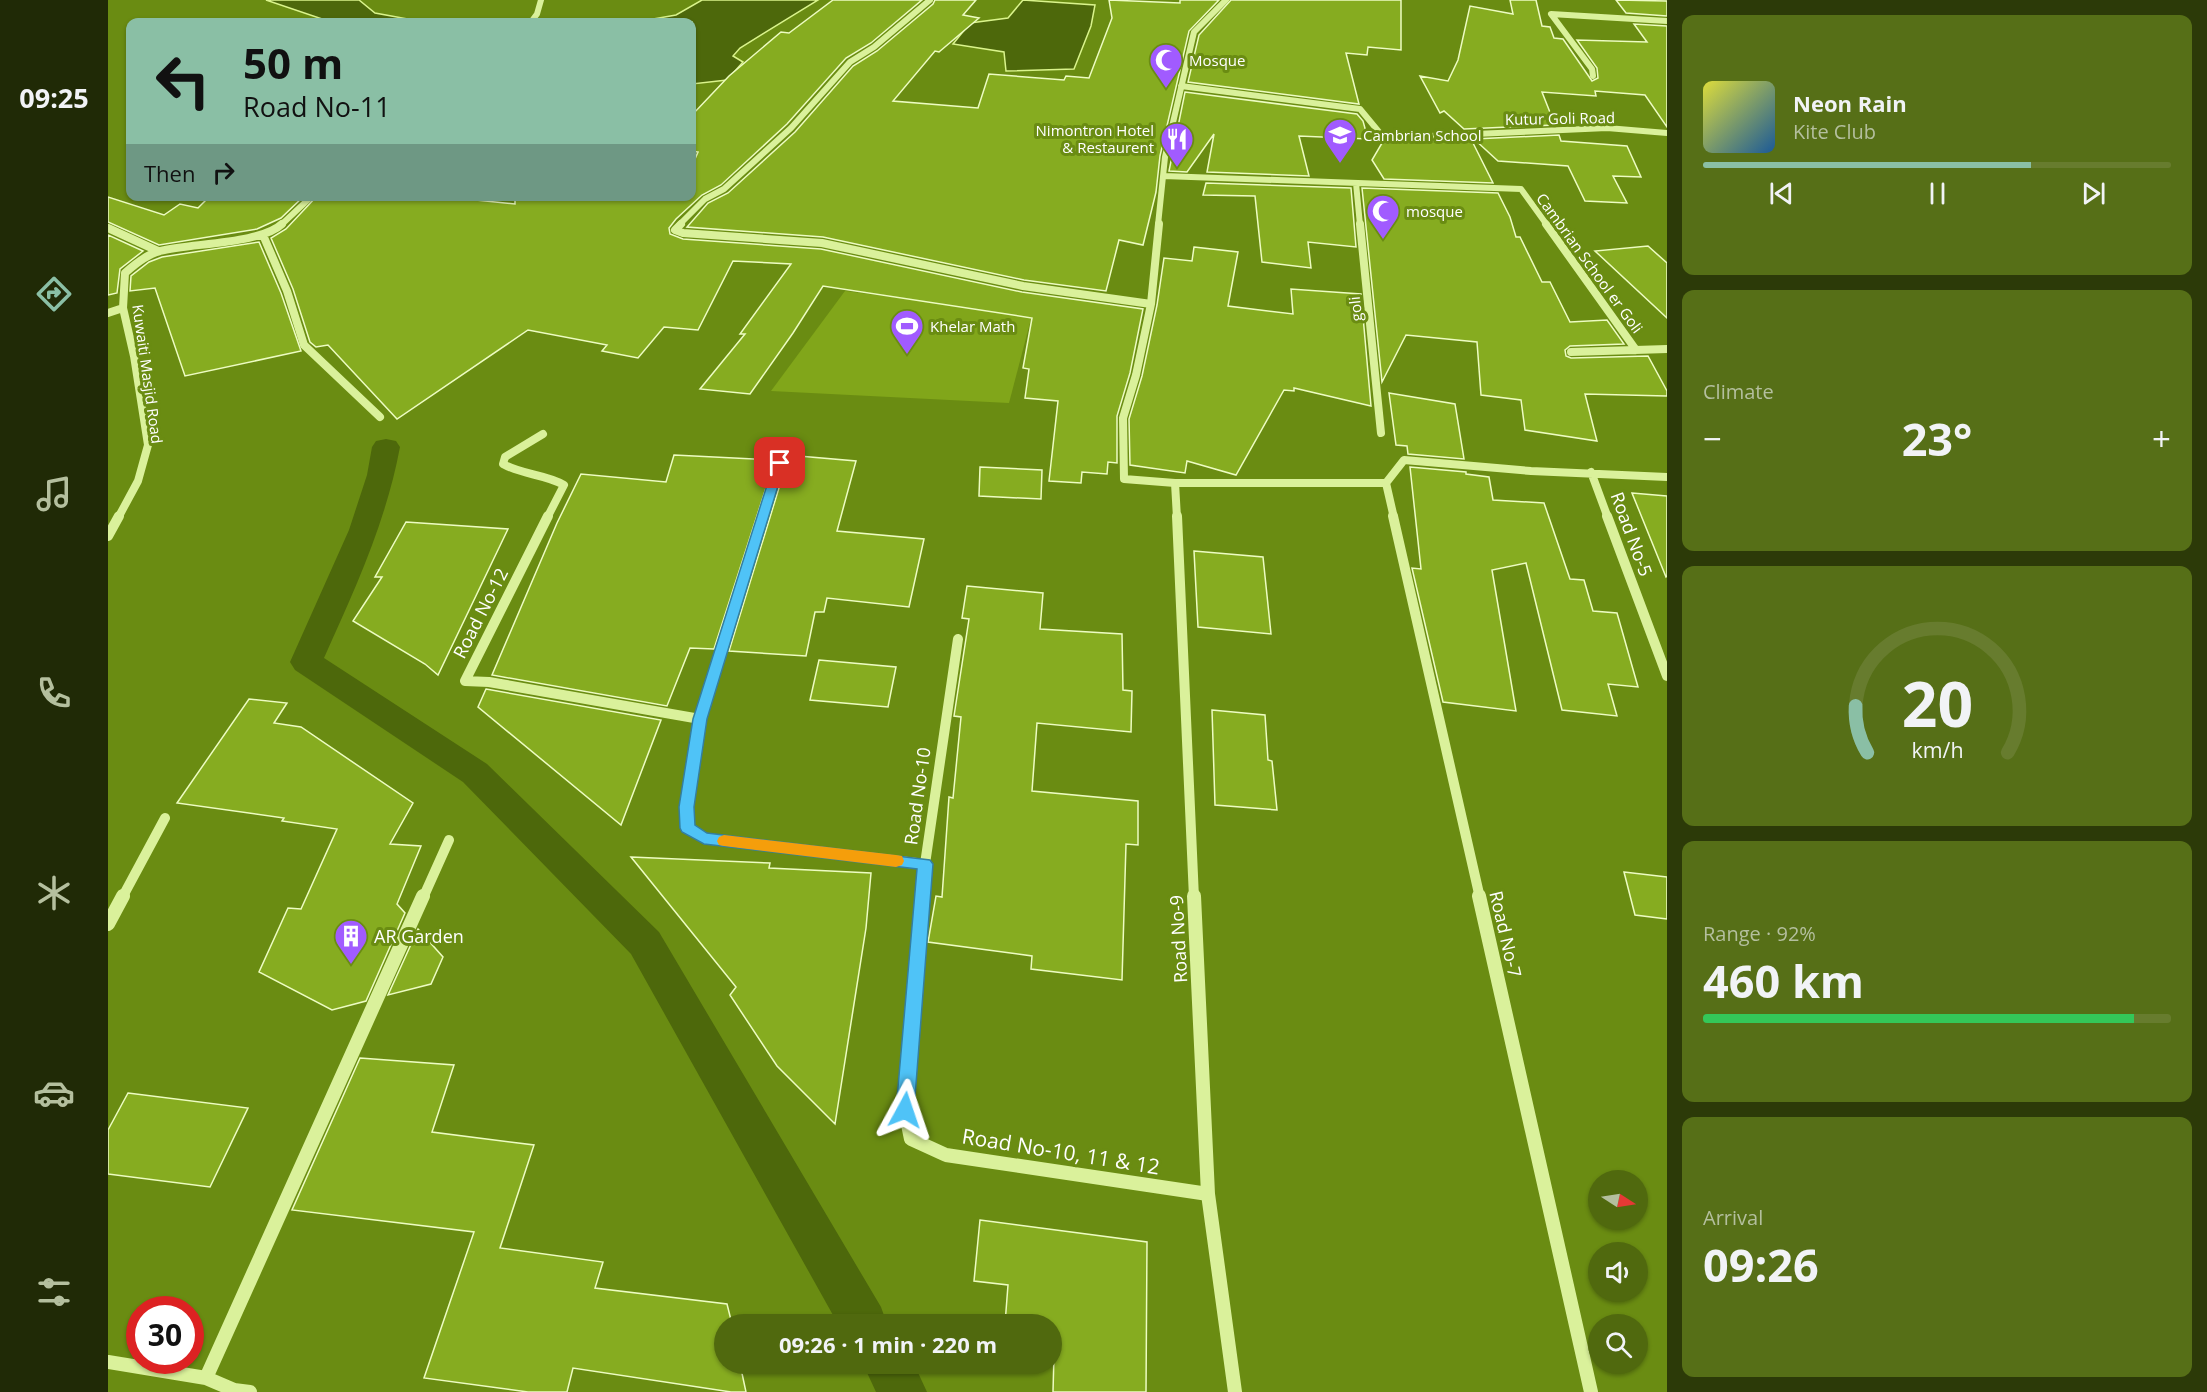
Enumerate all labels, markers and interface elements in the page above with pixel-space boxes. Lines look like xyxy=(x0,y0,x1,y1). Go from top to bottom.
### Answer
text: 50 m xyxy=(243,34,343,91)
icon: left xyxy=(144,42,222,120)
mosque icon: Mosque xyxy=(1148,42,1184,89)
place label: Mosque xyxy=(1189,50,1245,70)
text: 09:25 xyxy=(19,79,89,116)
text: Road No-11 xyxy=(243,88,391,125)
text: Neon Rain xyxy=(1793,88,1907,118)
street label: Kutur Goli Road xyxy=(1505,107,1615,129)
school or university icon: Cambrian School xyxy=(1322,117,1358,164)
text: Kite Club xyxy=(1793,118,1876,145)
place label: Nimontron Hotel & Restaurent xyxy=(1036,120,1154,157)
restaurant icon: Nimontron Hotel & Restaurent xyxy=(1159,121,1195,168)
place label: Cambrian School xyxy=(1363,125,1482,145)
icon: right xyxy=(207,156,240,189)
text: Then xyxy=(144,158,195,188)
icon: previous xyxy=(1765,177,1798,210)
icon: pause xyxy=(1921,177,1954,210)
icon: next xyxy=(2077,177,2110,210)
street label: Cambrian School er Goli xyxy=(1532,189,1648,337)
mosque icon: mosque xyxy=(1365,193,1401,240)
place label: mosque xyxy=(1406,201,1463,221)
icon: directions xyxy=(33,273,75,315)
street label: goli xyxy=(1344,296,1366,322)
street label: Kuwaiti Masjid Road xyxy=(128,303,168,445)
sports icon: Khelar Math xyxy=(889,308,925,355)
place label: Khelar Math xyxy=(930,316,1015,336)
text: Climate xyxy=(1703,378,1774,405)
text: 23° xyxy=(1902,408,1972,469)
text: − xyxy=(1703,416,1722,461)
text: + xyxy=(2152,416,2171,461)
pin xyxy=(754,437,805,488)
icon: arrive xyxy=(763,446,796,479)
icon: music xyxy=(33,473,75,515)
street label: Road No-5 xyxy=(1606,489,1658,579)
street label: Road No-12 xyxy=(447,564,513,662)
text: 20 xyxy=(1901,660,1973,745)
icon: phone xyxy=(33,672,75,714)
text: km/h xyxy=(1911,735,1963,764)
street label: Road No-10 xyxy=(898,746,936,846)
icon: climate xyxy=(33,872,75,914)
street label: Road No-7 xyxy=(1484,888,1528,980)
street label: Road No-9 xyxy=(1164,894,1192,984)
building icon: AR Garden xyxy=(333,918,369,965)
text: Range · 92% xyxy=(1703,920,1816,947)
place label: AR Garden xyxy=(374,924,464,948)
text: 460 km xyxy=(1703,950,1864,1011)
icon: car xyxy=(33,1072,75,1114)
position arrow xyxy=(873,1078,937,1142)
street label: Road No-10, 11 & 12 xyxy=(960,1122,1162,1180)
north arrow xyxy=(1588,1170,1648,1230)
map controls xyxy=(1588,1170,1648,1374)
text: Arrival xyxy=(1703,1204,1763,1231)
text: 09:26 xyxy=(1703,1234,1819,1295)
button: sound xyxy=(1588,1242,1648,1302)
icon: filters xyxy=(33,1271,75,1313)
speed limit sign: 30 xyxy=(126,1296,204,1374)
button: search xyxy=(1588,1314,1648,1374)
text: 09:26 · 1 min · 220 m xyxy=(779,1329,997,1359)

